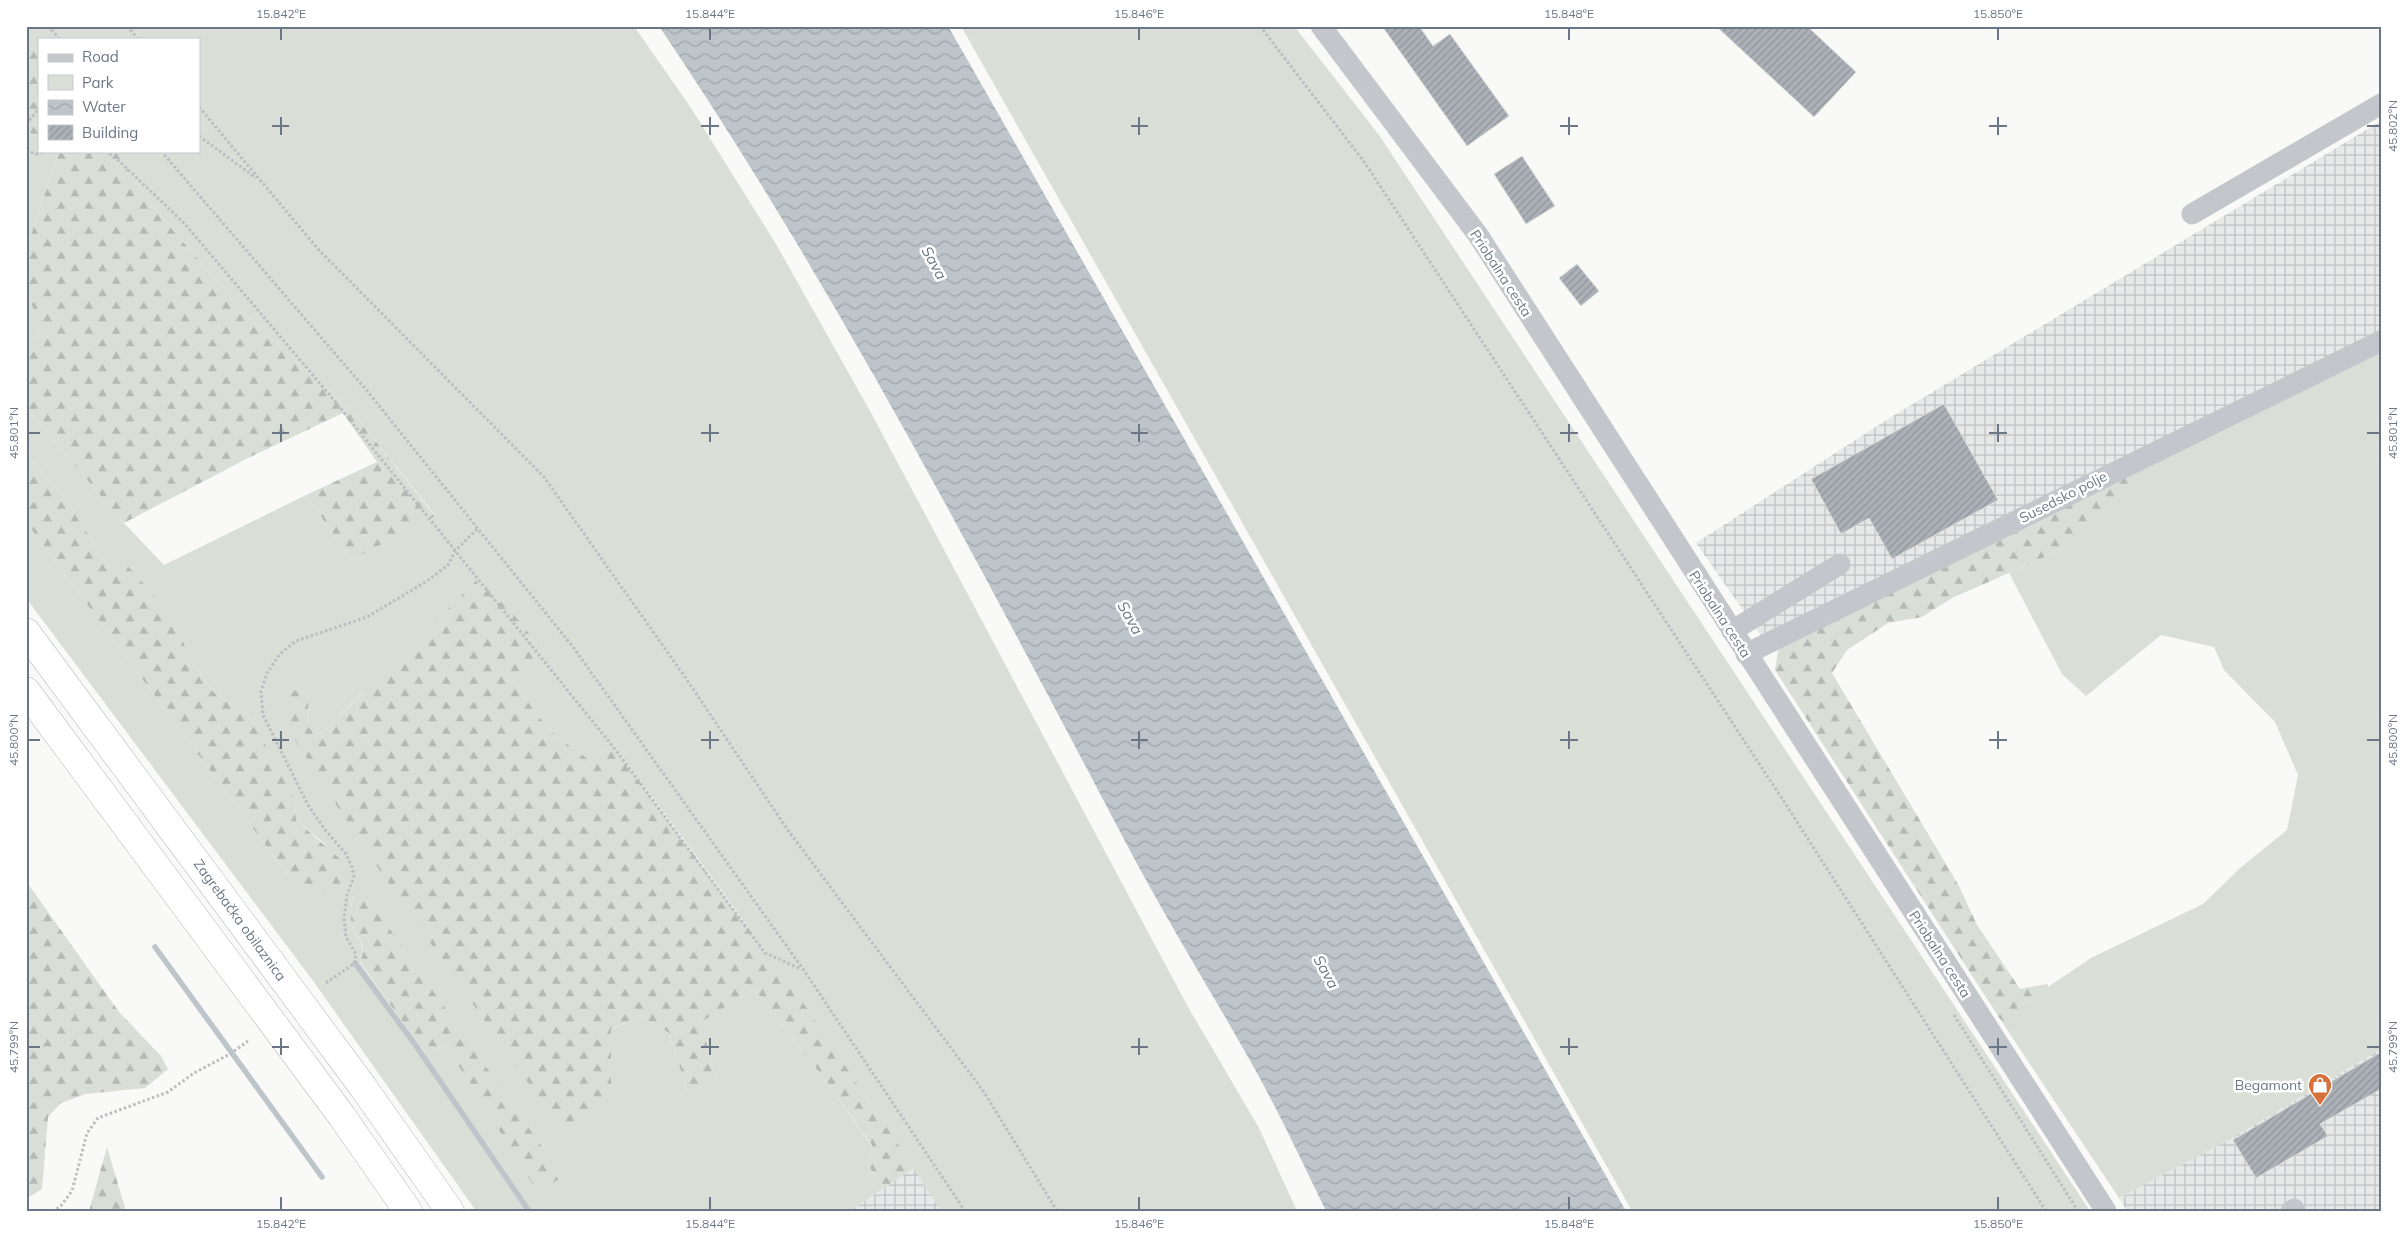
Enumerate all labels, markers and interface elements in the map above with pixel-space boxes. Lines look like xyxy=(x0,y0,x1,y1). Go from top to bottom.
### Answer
text: 15.842°E xyxy=(256,6,306,21)
text: 15.844°E xyxy=(685,6,735,21)
text: 15.846°E xyxy=(1114,6,1164,21)
text: 15.848°E xyxy=(1544,6,1594,21)
text: 15.850°E xyxy=(1973,6,2023,21)
legend xyxy=(38,38,200,152)
text: Road xyxy=(82,47,119,66)
text: Park xyxy=(82,73,114,92)
text: Water xyxy=(82,97,126,116)
text: 45.802°N xyxy=(2385,100,2400,152)
text: Building xyxy=(82,123,138,142)
street label: Priobalna cesta xyxy=(1466,226,1536,320)
water label: Sava xyxy=(918,243,951,283)
text: 45.801°N xyxy=(6,407,21,459)
text: 45.801°N xyxy=(2385,407,2400,459)
street label: Susedsko polje xyxy=(2016,467,2110,527)
street label: Priobalna cesta xyxy=(1685,567,1755,661)
water label: Sava xyxy=(1114,598,1147,638)
text: 45.800°N xyxy=(6,714,21,766)
text: 45.800°N xyxy=(2385,714,2400,766)
street label: Zagrebačka obilaznica xyxy=(190,856,290,984)
street label: Priobalna cesta xyxy=(1905,907,1975,1001)
water label: Sava xyxy=(1310,952,1343,992)
text: 45.799°N xyxy=(6,1021,21,1073)
text: 45.799°N xyxy=(2385,1021,2400,1073)
shop icon: Begamont xyxy=(2307,1072,2333,1106)
place label: Begamont xyxy=(2235,1076,2302,1094)
text: 15.842°E xyxy=(256,1216,306,1231)
text: 15.844°E xyxy=(685,1216,735,1231)
text: 15.846°E xyxy=(1114,1216,1164,1231)
text: 15.848°E xyxy=(1544,1216,1594,1231)
text: 15.850°E xyxy=(1973,1216,2023,1231)

